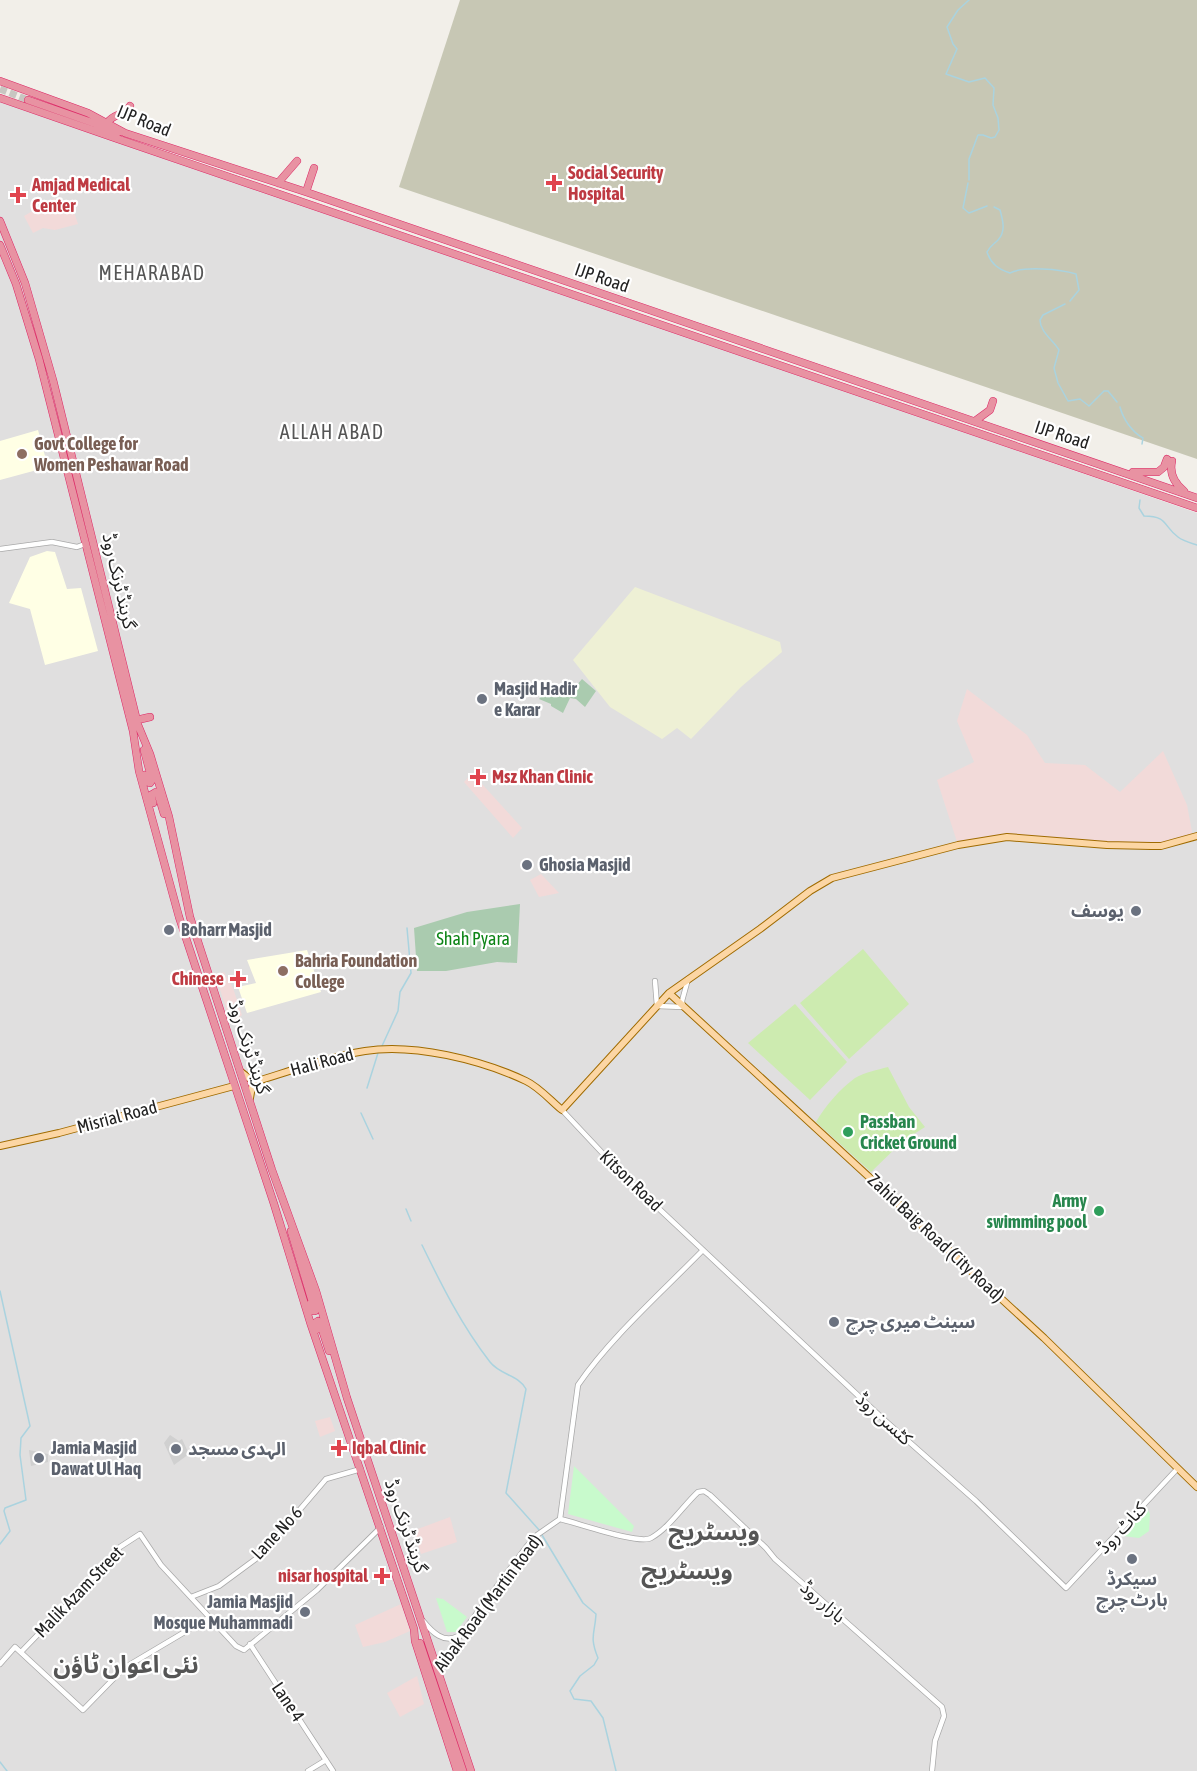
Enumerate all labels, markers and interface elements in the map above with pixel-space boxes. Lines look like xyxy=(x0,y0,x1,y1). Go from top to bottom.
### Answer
street label: IJP Road xyxy=(114,100,174,141)
place label: Social Security Hospital xyxy=(568,162,664,204)
place label: Amjad Medical Center xyxy=(31,174,130,216)
marker: Social Security Hospital xyxy=(545,174,563,192)
marker: Amjad Medical Center xyxy=(9,186,27,204)
street label: IJP Road xyxy=(572,258,632,297)
district label: MEHARABAD xyxy=(98,261,206,284)
street label: IJP Road xyxy=(1032,416,1092,453)
district label: ALLAH ABAD xyxy=(280,420,384,443)
place label: Govt College for Women Peshawar Road xyxy=(33,433,189,475)
marker: Govt College for Women Peshawar Road xyxy=(15,447,29,461)
street label: گرینڈ ٹرنک روڈ xyxy=(97,531,141,632)
place label: Masjid Hadir e Karar xyxy=(494,678,578,720)
marker: Masjid Hadir e Karar xyxy=(475,692,489,706)
place label: Msz Khan Clinic xyxy=(492,766,593,787)
marker: Msz Khan Clinic xyxy=(469,768,487,786)
place label: Ghosia Masjid xyxy=(539,854,631,875)
marker: Ghosia Masjid xyxy=(520,858,534,872)
place label: یوسف xyxy=(1071,900,1124,921)
marker: یوسف xyxy=(1129,904,1143,918)
place label: Boharr Masjid xyxy=(181,919,272,940)
marker: Boharr Masjid xyxy=(162,923,176,937)
park label: Shah Pyara xyxy=(436,928,510,949)
place label: Bahria Foundation College xyxy=(295,950,417,992)
marker: Bahria Foundation College xyxy=(276,964,290,978)
place label: Chinese xyxy=(172,968,224,989)
marker: Chinese xyxy=(229,970,247,988)
street label: گرینڈ ٹرنک روڈ xyxy=(223,997,275,1097)
street label: Hali Road xyxy=(288,1043,356,1080)
street label: Misrial Road xyxy=(75,1096,159,1137)
place label: Passban Cricket Ground xyxy=(860,1111,957,1153)
marker: Passban Cricket Ground xyxy=(841,1125,855,1139)
street label: Kitson Road xyxy=(596,1146,667,1215)
street label: Zahid Baig Road (City Road) xyxy=(864,1169,1009,1306)
place label: Army swimming pool xyxy=(987,1190,1088,1232)
marker: Army swimming pool xyxy=(1092,1204,1106,1218)
place label: سینٹ میری چرچ xyxy=(846,1311,975,1335)
marker: سینٹ میری چرچ xyxy=(827,1315,841,1329)
street label: کٹسن روڈ xyxy=(851,1388,917,1450)
place label: Jamia Masjid Dawat Ul Haq xyxy=(50,1437,141,1479)
place label: Iqbal Clinic xyxy=(352,1437,426,1458)
place label: الہدی مسجد xyxy=(188,1438,286,1460)
marker: Iqbal Clinic xyxy=(330,1439,348,1457)
marker: الہدی مسجد xyxy=(169,1442,183,1456)
marker: Jamia Masjid Dawat Ul Haq xyxy=(32,1451,46,1465)
street label: گرینڈ ٹرنک روڈ xyxy=(380,1476,432,1576)
street label: کناٹ روڈ xyxy=(1093,1497,1152,1558)
street label: Lane No 6 xyxy=(247,1502,306,1563)
district label: ویسٹریج xyxy=(668,1518,760,1550)
street label: Aibak Road (Martin Road) xyxy=(429,1530,546,1675)
street label: Malik Azam Street xyxy=(30,1542,127,1642)
marker: سیکرڈ ہارٹ چرچ xyxy=(1125,1552,1139,1566)
district label: ویسٹریج xyxy=(641,1557,733,1589)
place label: nisar hospital xyxy=(278,1565,368,1586)
marker: nisar hospital xyxy=(373,1567,391,1585)
place label: سیکرڈ ہارٹ چرچ xyxy=(1096,1568,1168,1613)
street label: بازار روڈ xyxy=(796,1576,850,1628)
place label: Jamia Masjid Mosque Muhammadi xyxy=(153,1591,293,1633)
marker: Jamia Masjid Mosque Muhammadi xyxy=(298,1605,312,1619)
district label: نئی اعوان ٹاؤن xyxy=(53,1651,199,1679)
street label: Lane 4 xyxy=(268,1678,309,1725)

